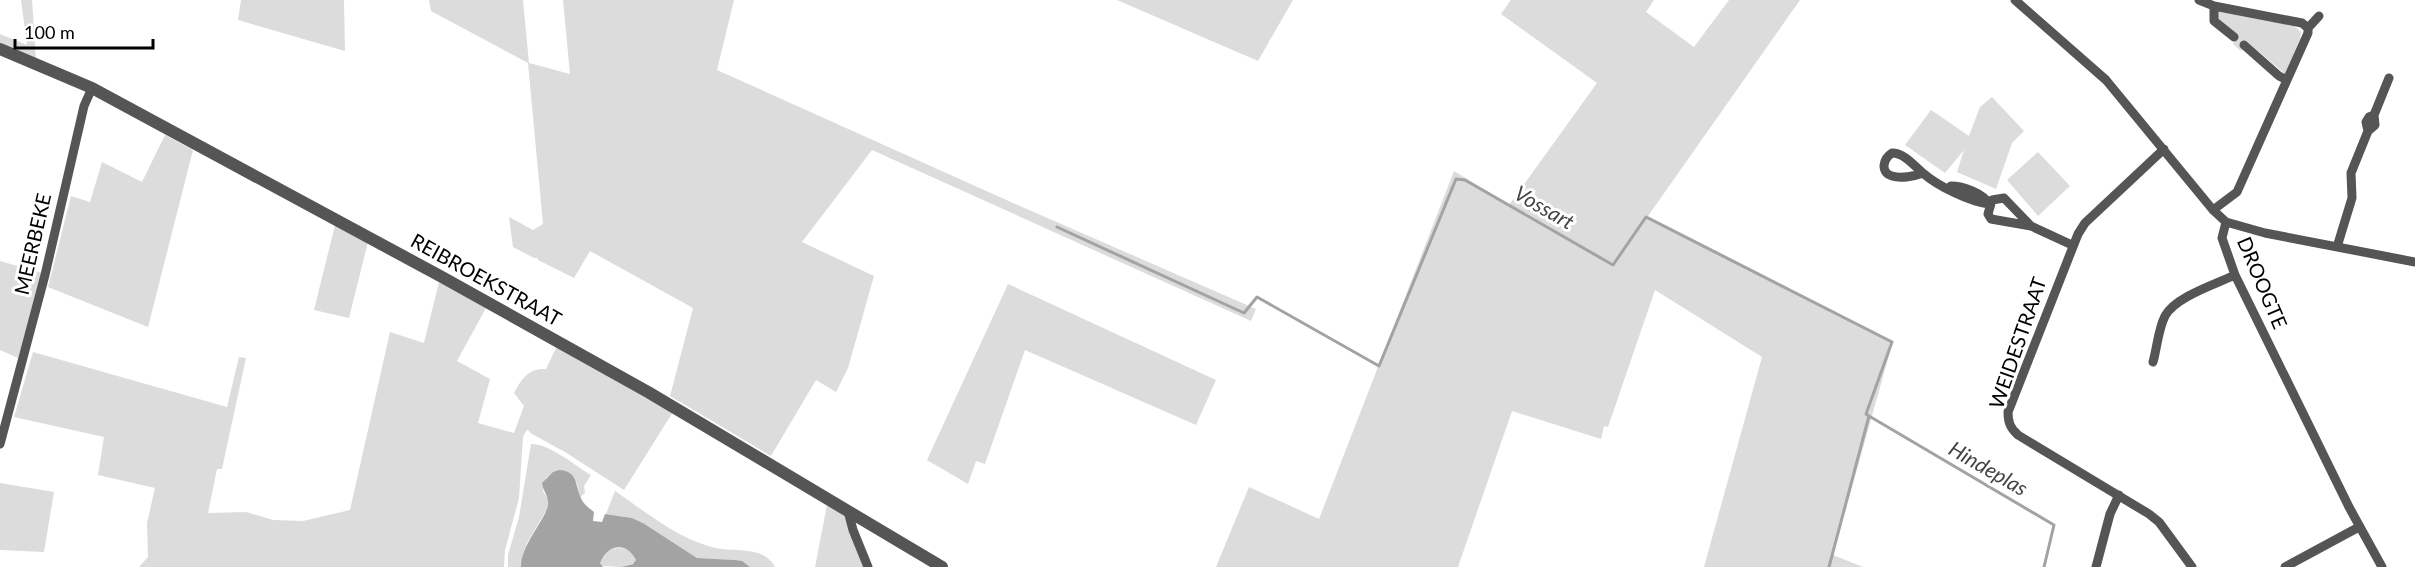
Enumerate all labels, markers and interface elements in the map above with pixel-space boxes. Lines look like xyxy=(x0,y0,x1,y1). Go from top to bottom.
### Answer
scale bar xyxy=(15,12,153,50)
text: 100 m xyxy=(24,21,75,43)
water label: Vossart xyxy=(1510,180,1580,234)
street label: MEERBEKE xyxy=(9,191,55,297)
street label: REIBROEKSTRAAT xyxy=(407,228,566,331)
street label: DROOGTE xyxy=(2233,233,2293,332)
street label: WEIDESTRAAT xyxy=(1983,274,2051,411)
water label: Hindeplas xyxy=(1945,435,2033,500)

